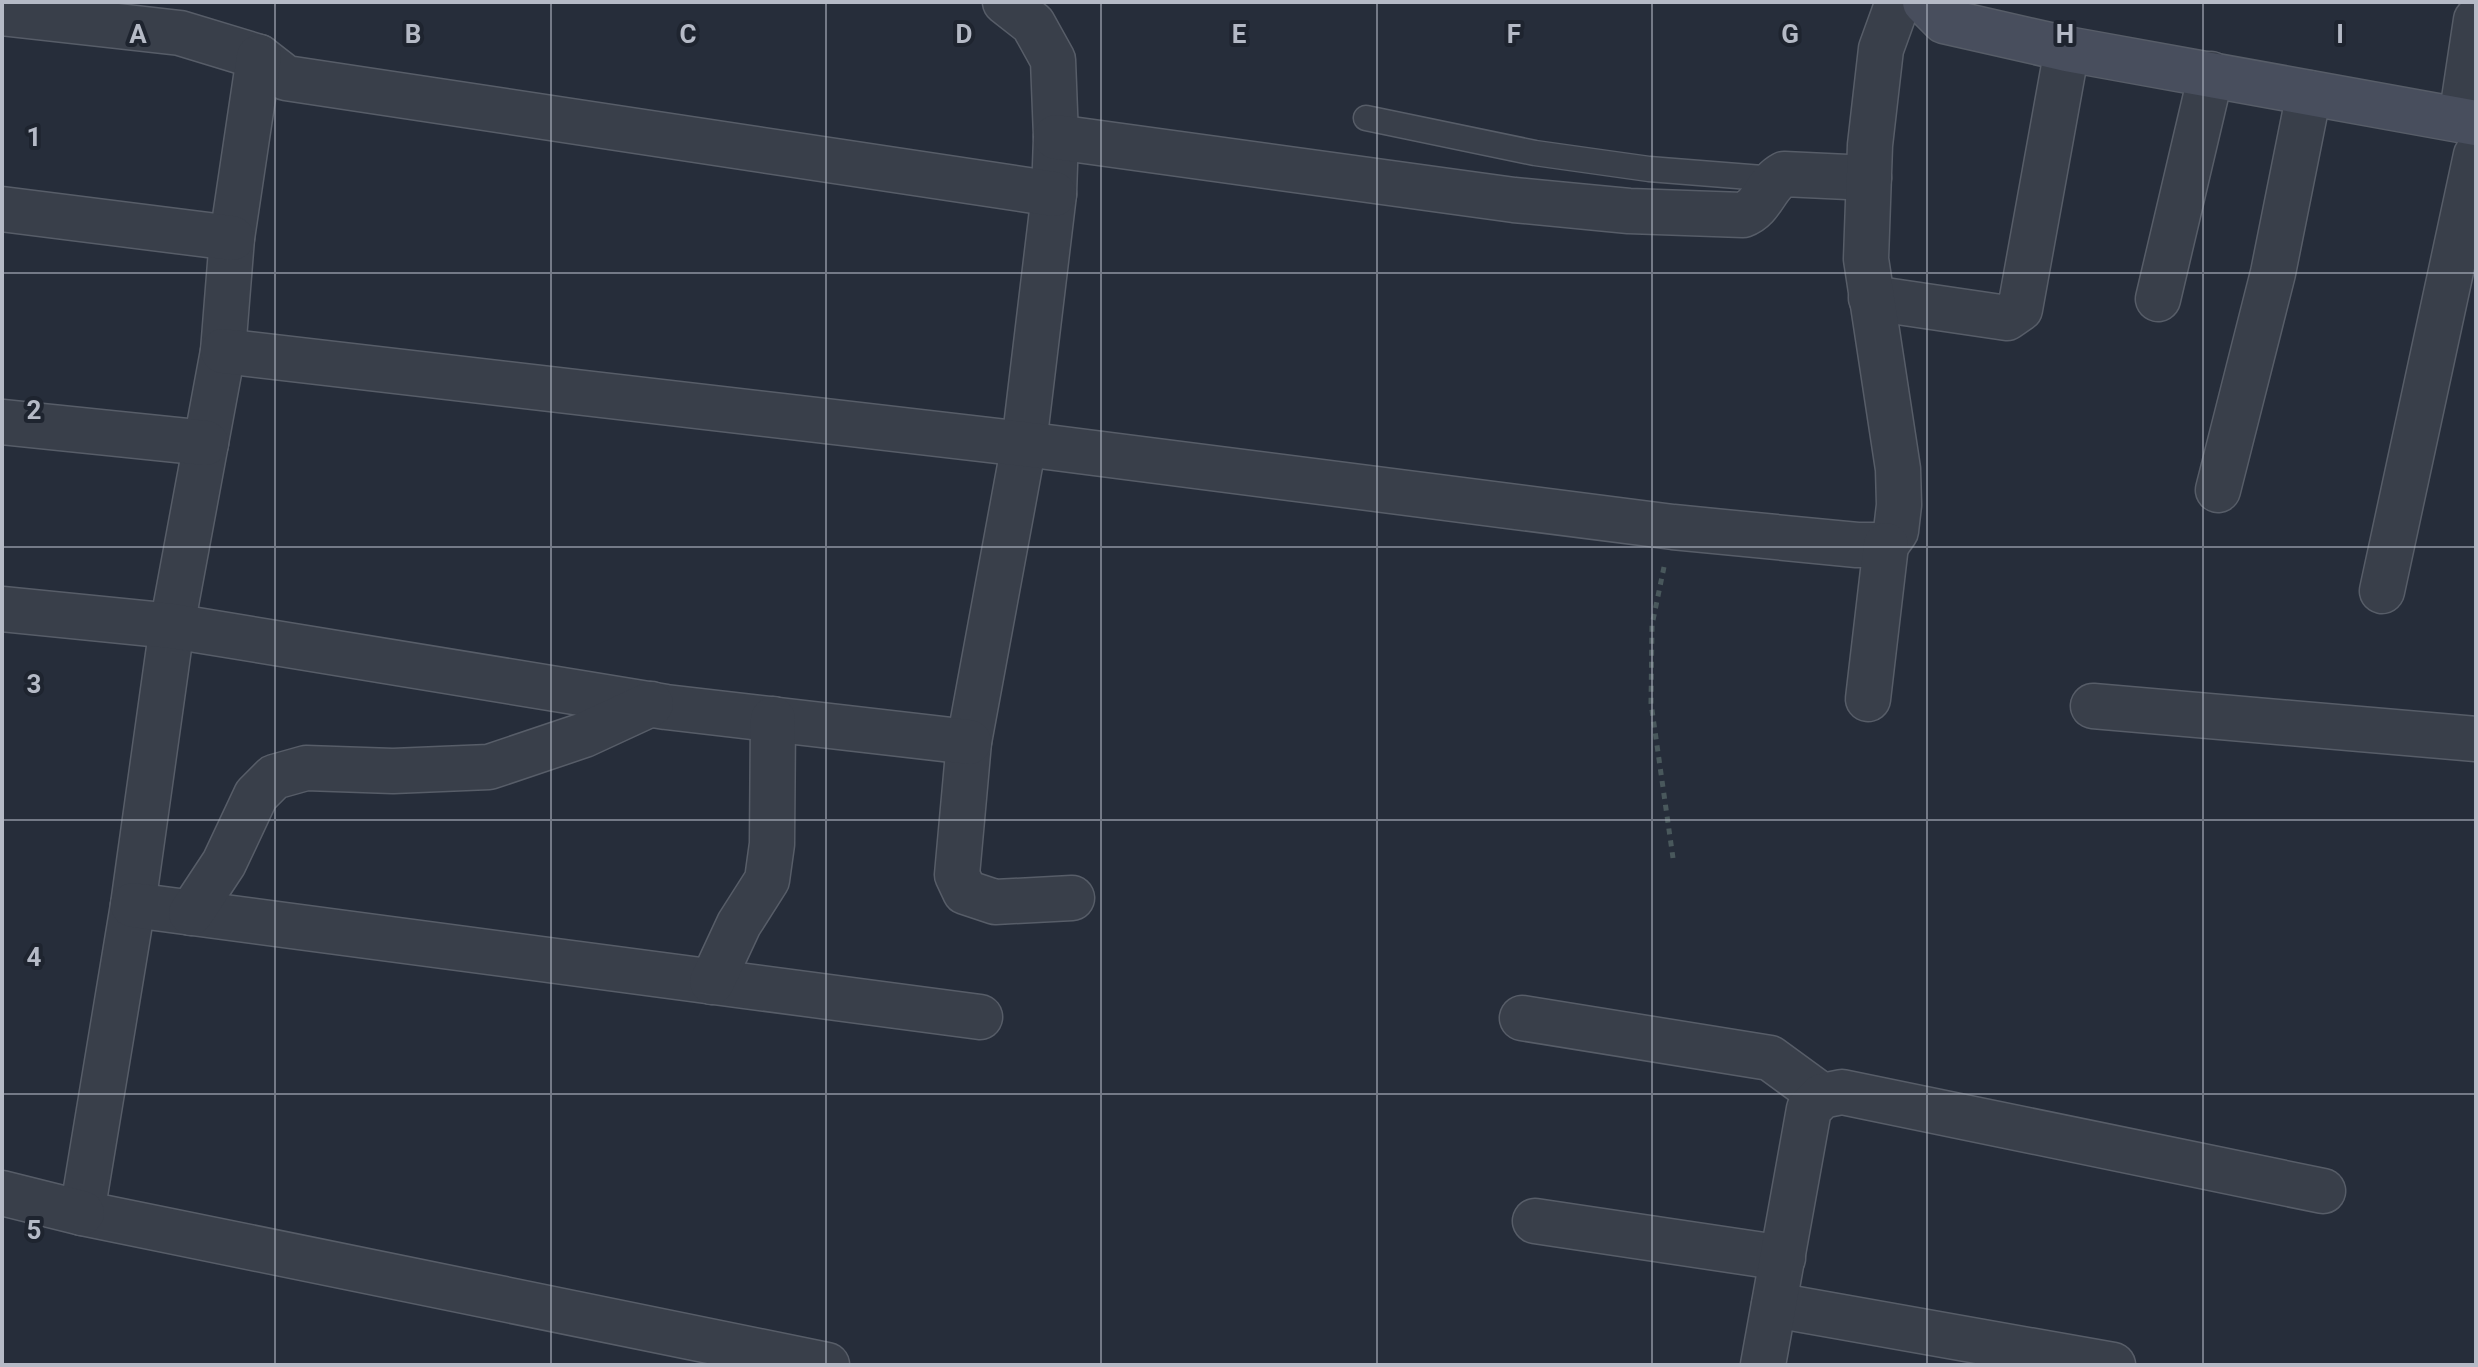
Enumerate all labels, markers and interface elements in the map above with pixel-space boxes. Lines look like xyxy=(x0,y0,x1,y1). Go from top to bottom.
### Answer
text: A xyxy=(129,19,147,49)
text: B xyxy=(405,19,421,49)
text: C xyxy=(679,19,697,49)
text: D xyxy=(956,19,972,49)
text: E xyxy=(1232,19,1247,49)
text: F xyxy=(1507,19,1521,49)
text: G xyxy=(1781,19,1799,49)
text: H xyxy=(2056,19,2074,49)
text: I xyxy=(2336,19,2344,49)
text: 1 xyxy=(27,122,41,152)
text: 2 xyxy=(27,395,41,425)
text: 3 xyxy=(27,669,41,699)
text: 4 xyxy=(27,942,42,972)
text: 5 xyxy=(27,1215,41,1245)

